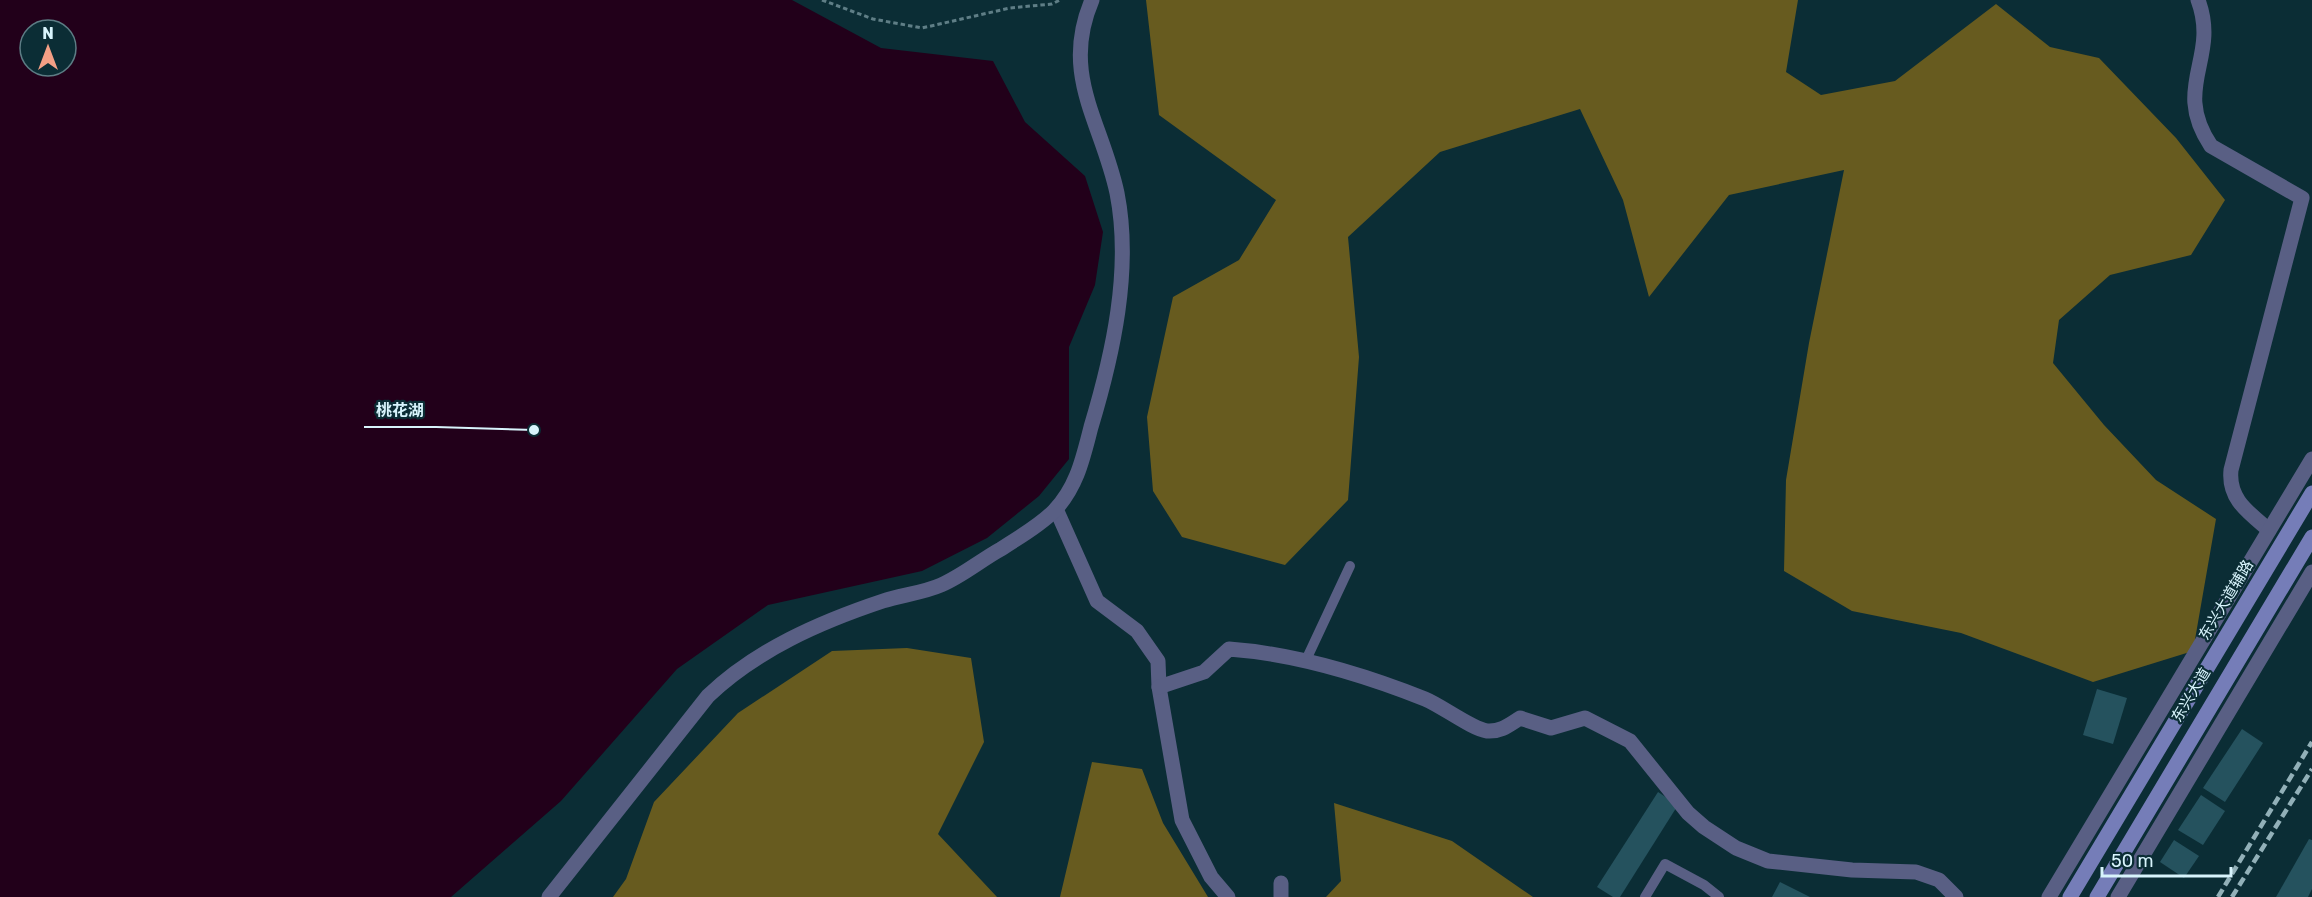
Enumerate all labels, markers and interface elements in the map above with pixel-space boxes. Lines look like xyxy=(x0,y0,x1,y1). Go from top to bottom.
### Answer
north arrow xyxy=(18,18,78,78)
text: N xyxy=(42,24,54,43)
callout: 桃花湖 xyxy=(364,393,436,427)
text: 桃花湖 xyxy=(376,401,424,420)
street label: 东兴大道辅路 xyxy=(2195,557,2257,643)
street label: 东兴大道 xyxy=(2168,665,2214,725)
scale bar xyxy=(2102,840,2231,878)
text: 50 m xyxy=(2111,850,2154,872)

